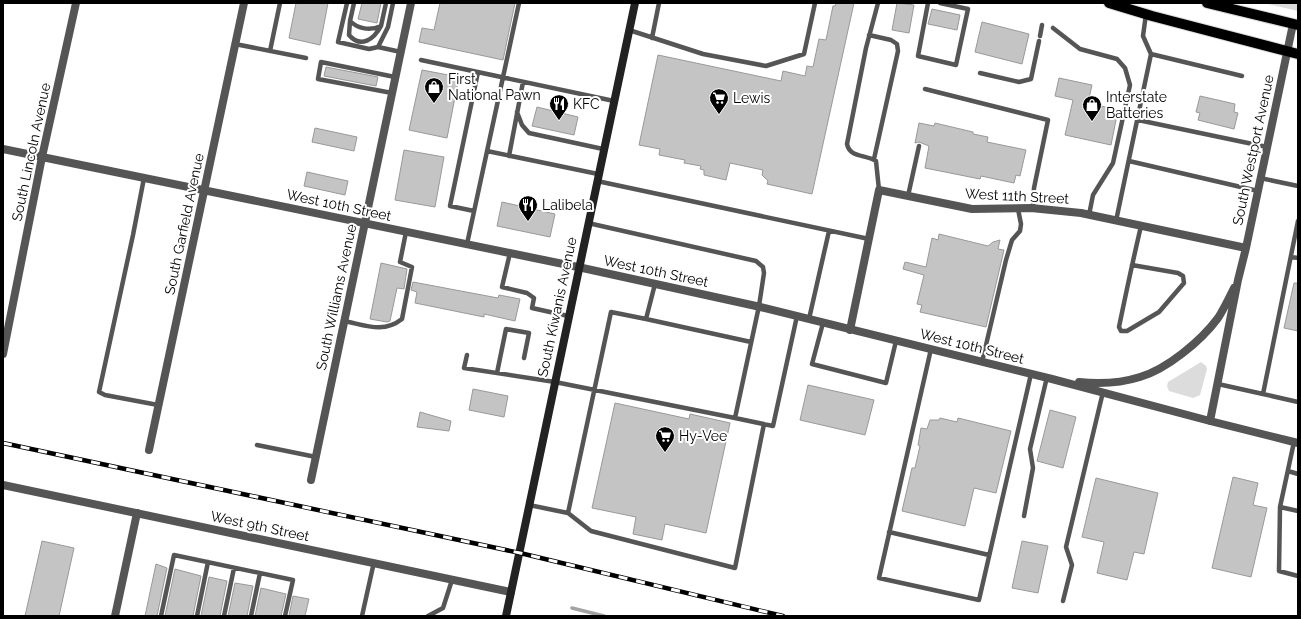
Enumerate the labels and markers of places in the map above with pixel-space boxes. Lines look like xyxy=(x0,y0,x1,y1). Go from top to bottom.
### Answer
place label: First National Pawn xyxy=(448,71,541,103)
shop icon: First National Pawn xyxy=(423,76,445,104)
supermarket icon: Lewis xyxy=(708,87,730,115)
place label: Interstate Batteries xyxy=(1106,89,1167,121)
place label: Lewis xyxy=(733,90,770,106)
restaurant icon: KFC xyxy=(548,93,570,121)
shop icon: Interstate Batteries xyxy=(1081,94,1103,122)
place label: KFC xyxy=(573,96,600,112)
restaurant icon: Lalibela xyxy=(517,194,539,222)
place label: Lalibela xyxy=(542,197,593,213)
supermarket icon: Hy-Vee xyxy=(654,425,676,453)
place label: Hy-Vee xyxy=(679,428,727,444)

